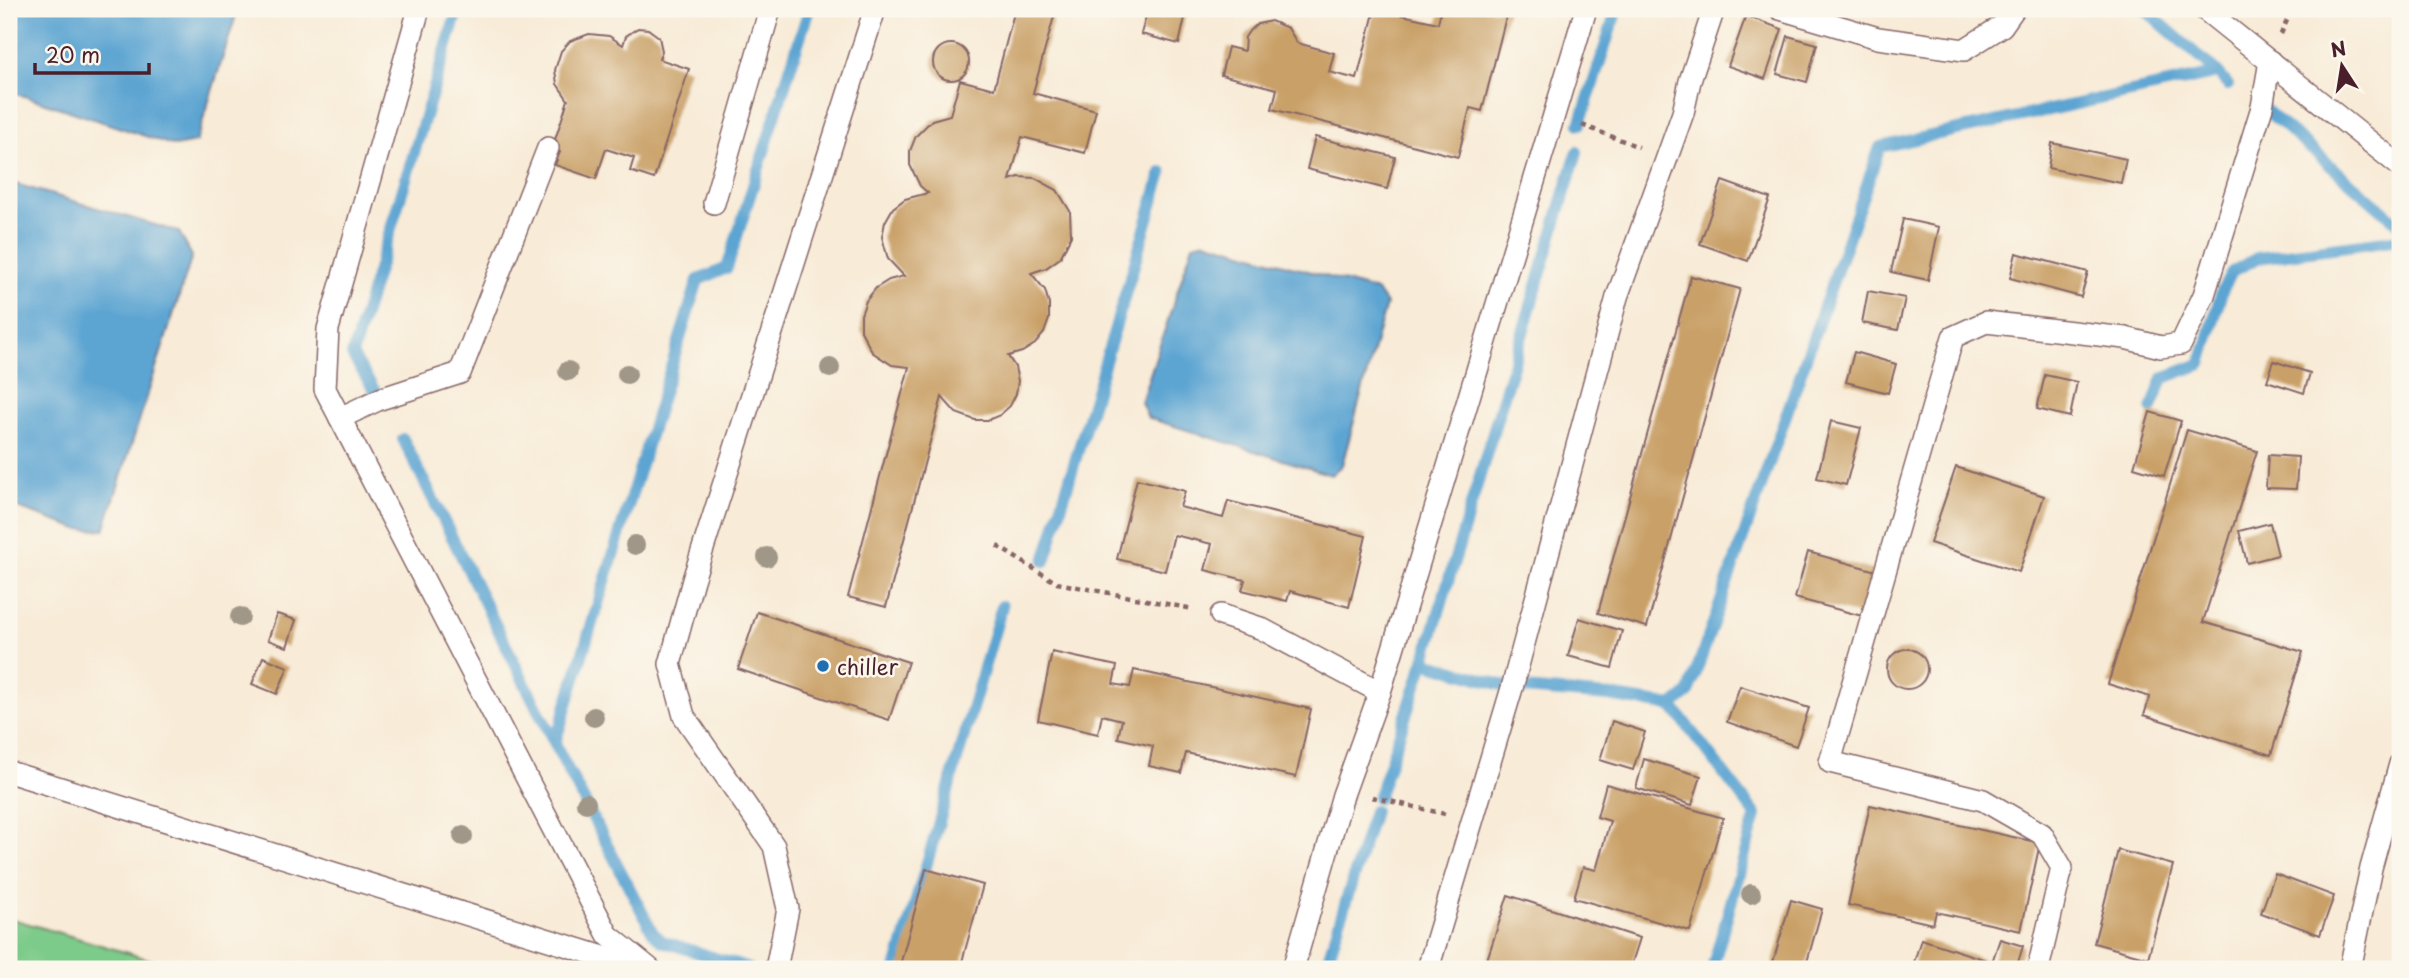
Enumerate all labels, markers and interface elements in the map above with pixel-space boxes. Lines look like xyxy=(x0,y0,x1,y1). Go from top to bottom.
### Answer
scale bar xyxy=(35,32,149,76)
north arrow xyxy=(2308,32,2378,102)
text: N xyxy=(2328,33,2349,64)
text: 20 m xyxy=(46,38,100,70)
place label: chiller xyxy=(837,650,898,682)
marker: chiller xyxy=(815,658,831,674)

